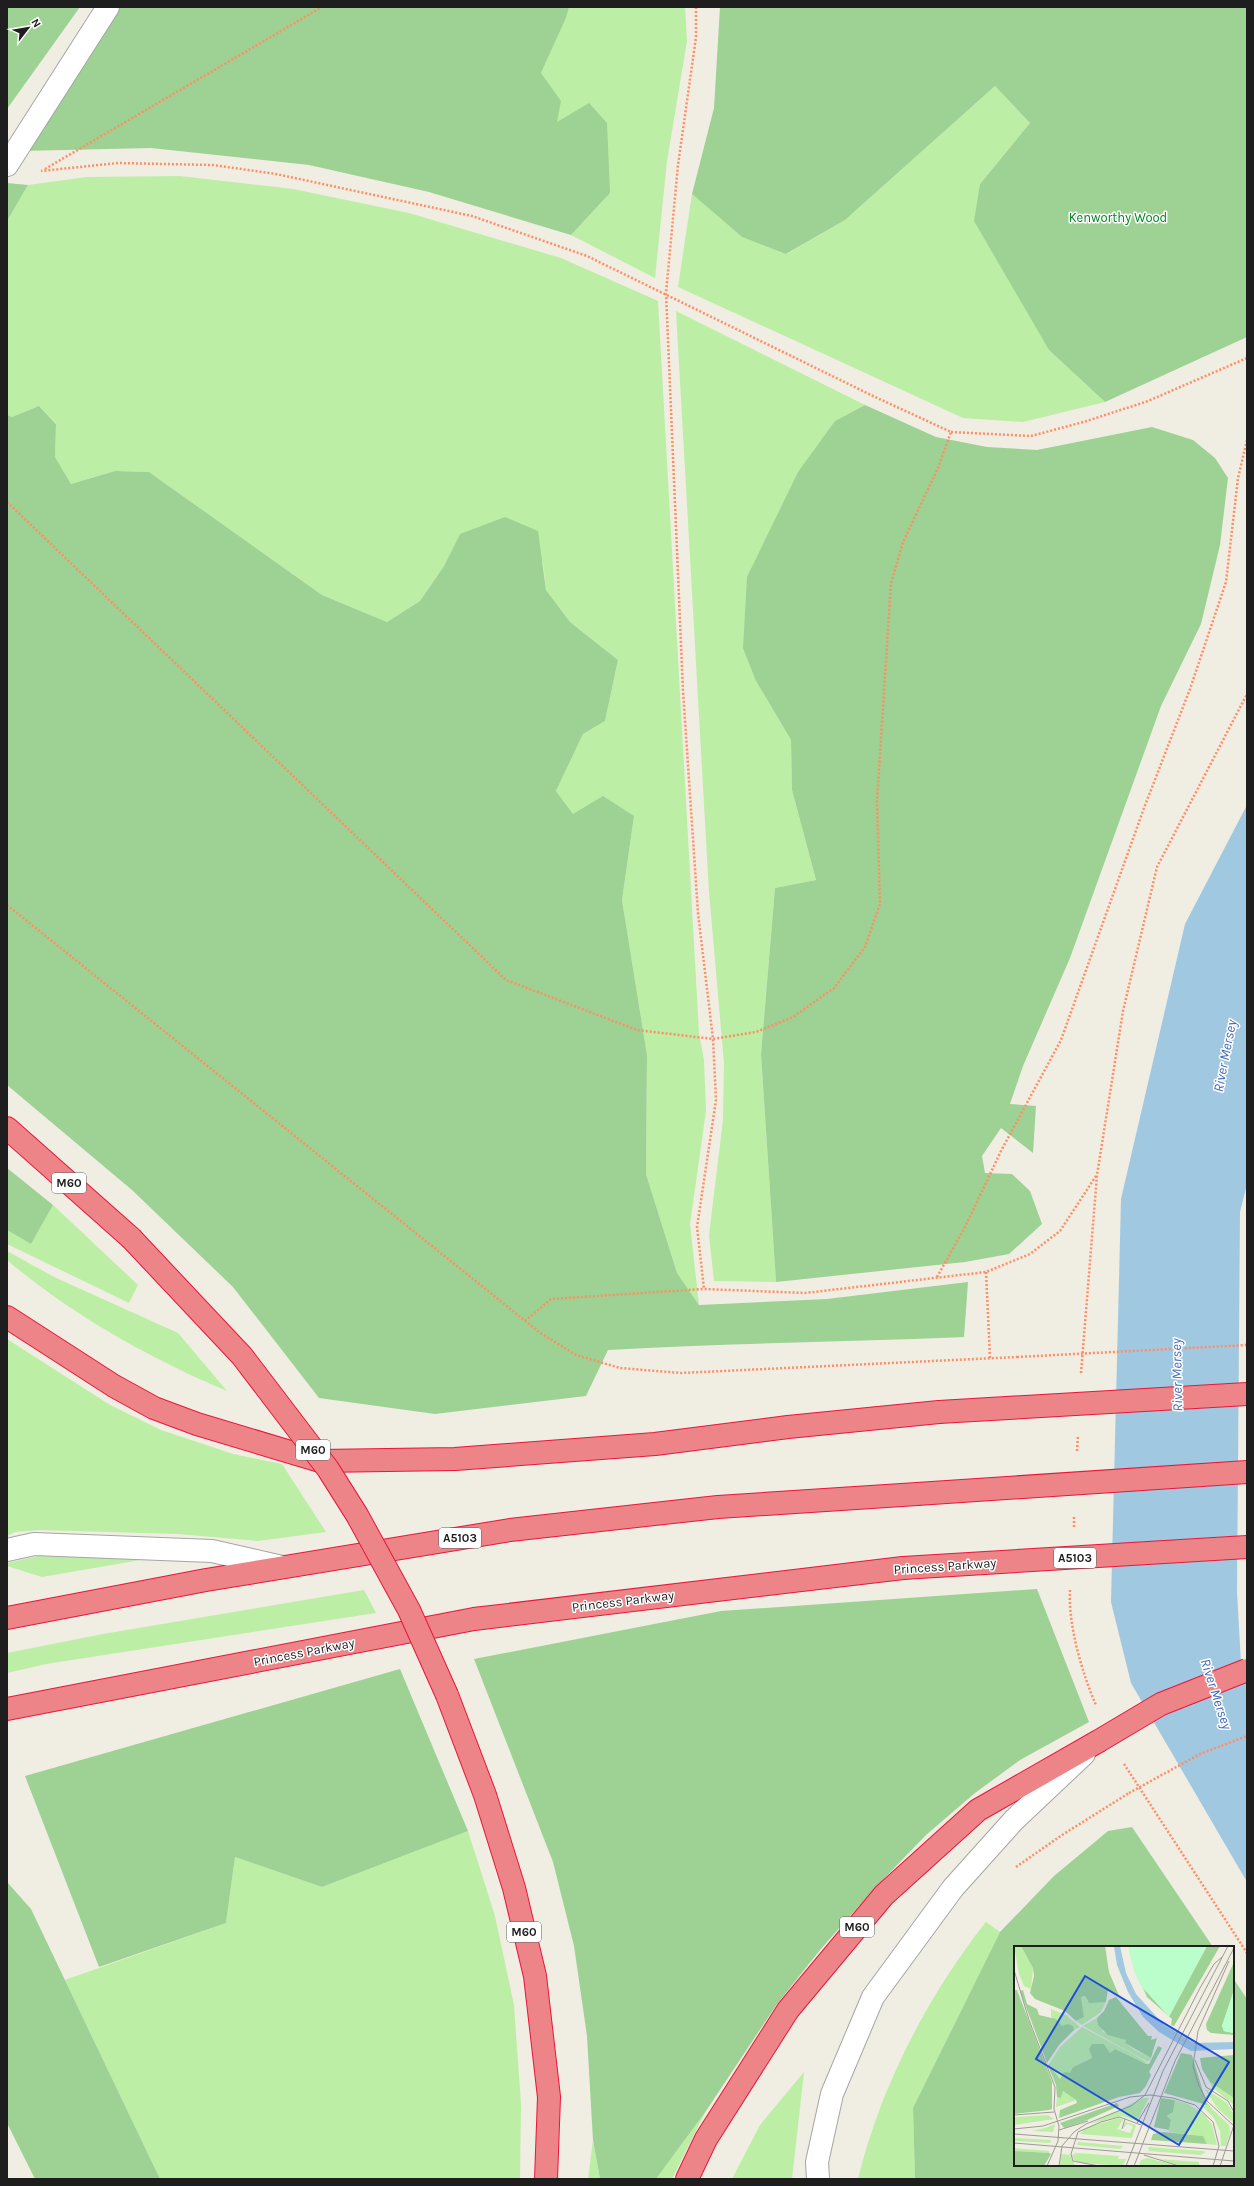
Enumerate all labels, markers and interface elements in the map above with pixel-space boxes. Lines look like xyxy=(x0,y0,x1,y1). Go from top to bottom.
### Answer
north arrow xyxy=(8,8,48,48)
text: N xyxy=(29,16,44,30)
park label: Kenworthy Wood xyxy=(1069,210,1167,225)
water label: River Mersey xyxy=(1210,1018,1241,1094)
road number: M60 xyxy=(52,1173,86,1193)
water label: River Mersey xyxy=(1168,1337,1186,1412)
road number: M60 xyxy=(296,1440,330,1460)
road number: A5103 xyxy=(439,1528,481,1548)
road number: A5103 xyxy=(1054,1548,1096,1568)
street label: Princess Parkway xyxy=(893,1555,997,1577)
street label: Princess Parkway xyxy=(571,1587,675,1615)
street label: Princess Parkway xyxy=(252,1635,356,1669)
water label: River Mersey xyxy=(1197,1657,1236,1732)
road number: M60 xyxy=(840,1917,874,1937)
road number: M60 xyxy=(507,1922,541,1942)
inset map xyxy=(1014,1946,1234,2166)

